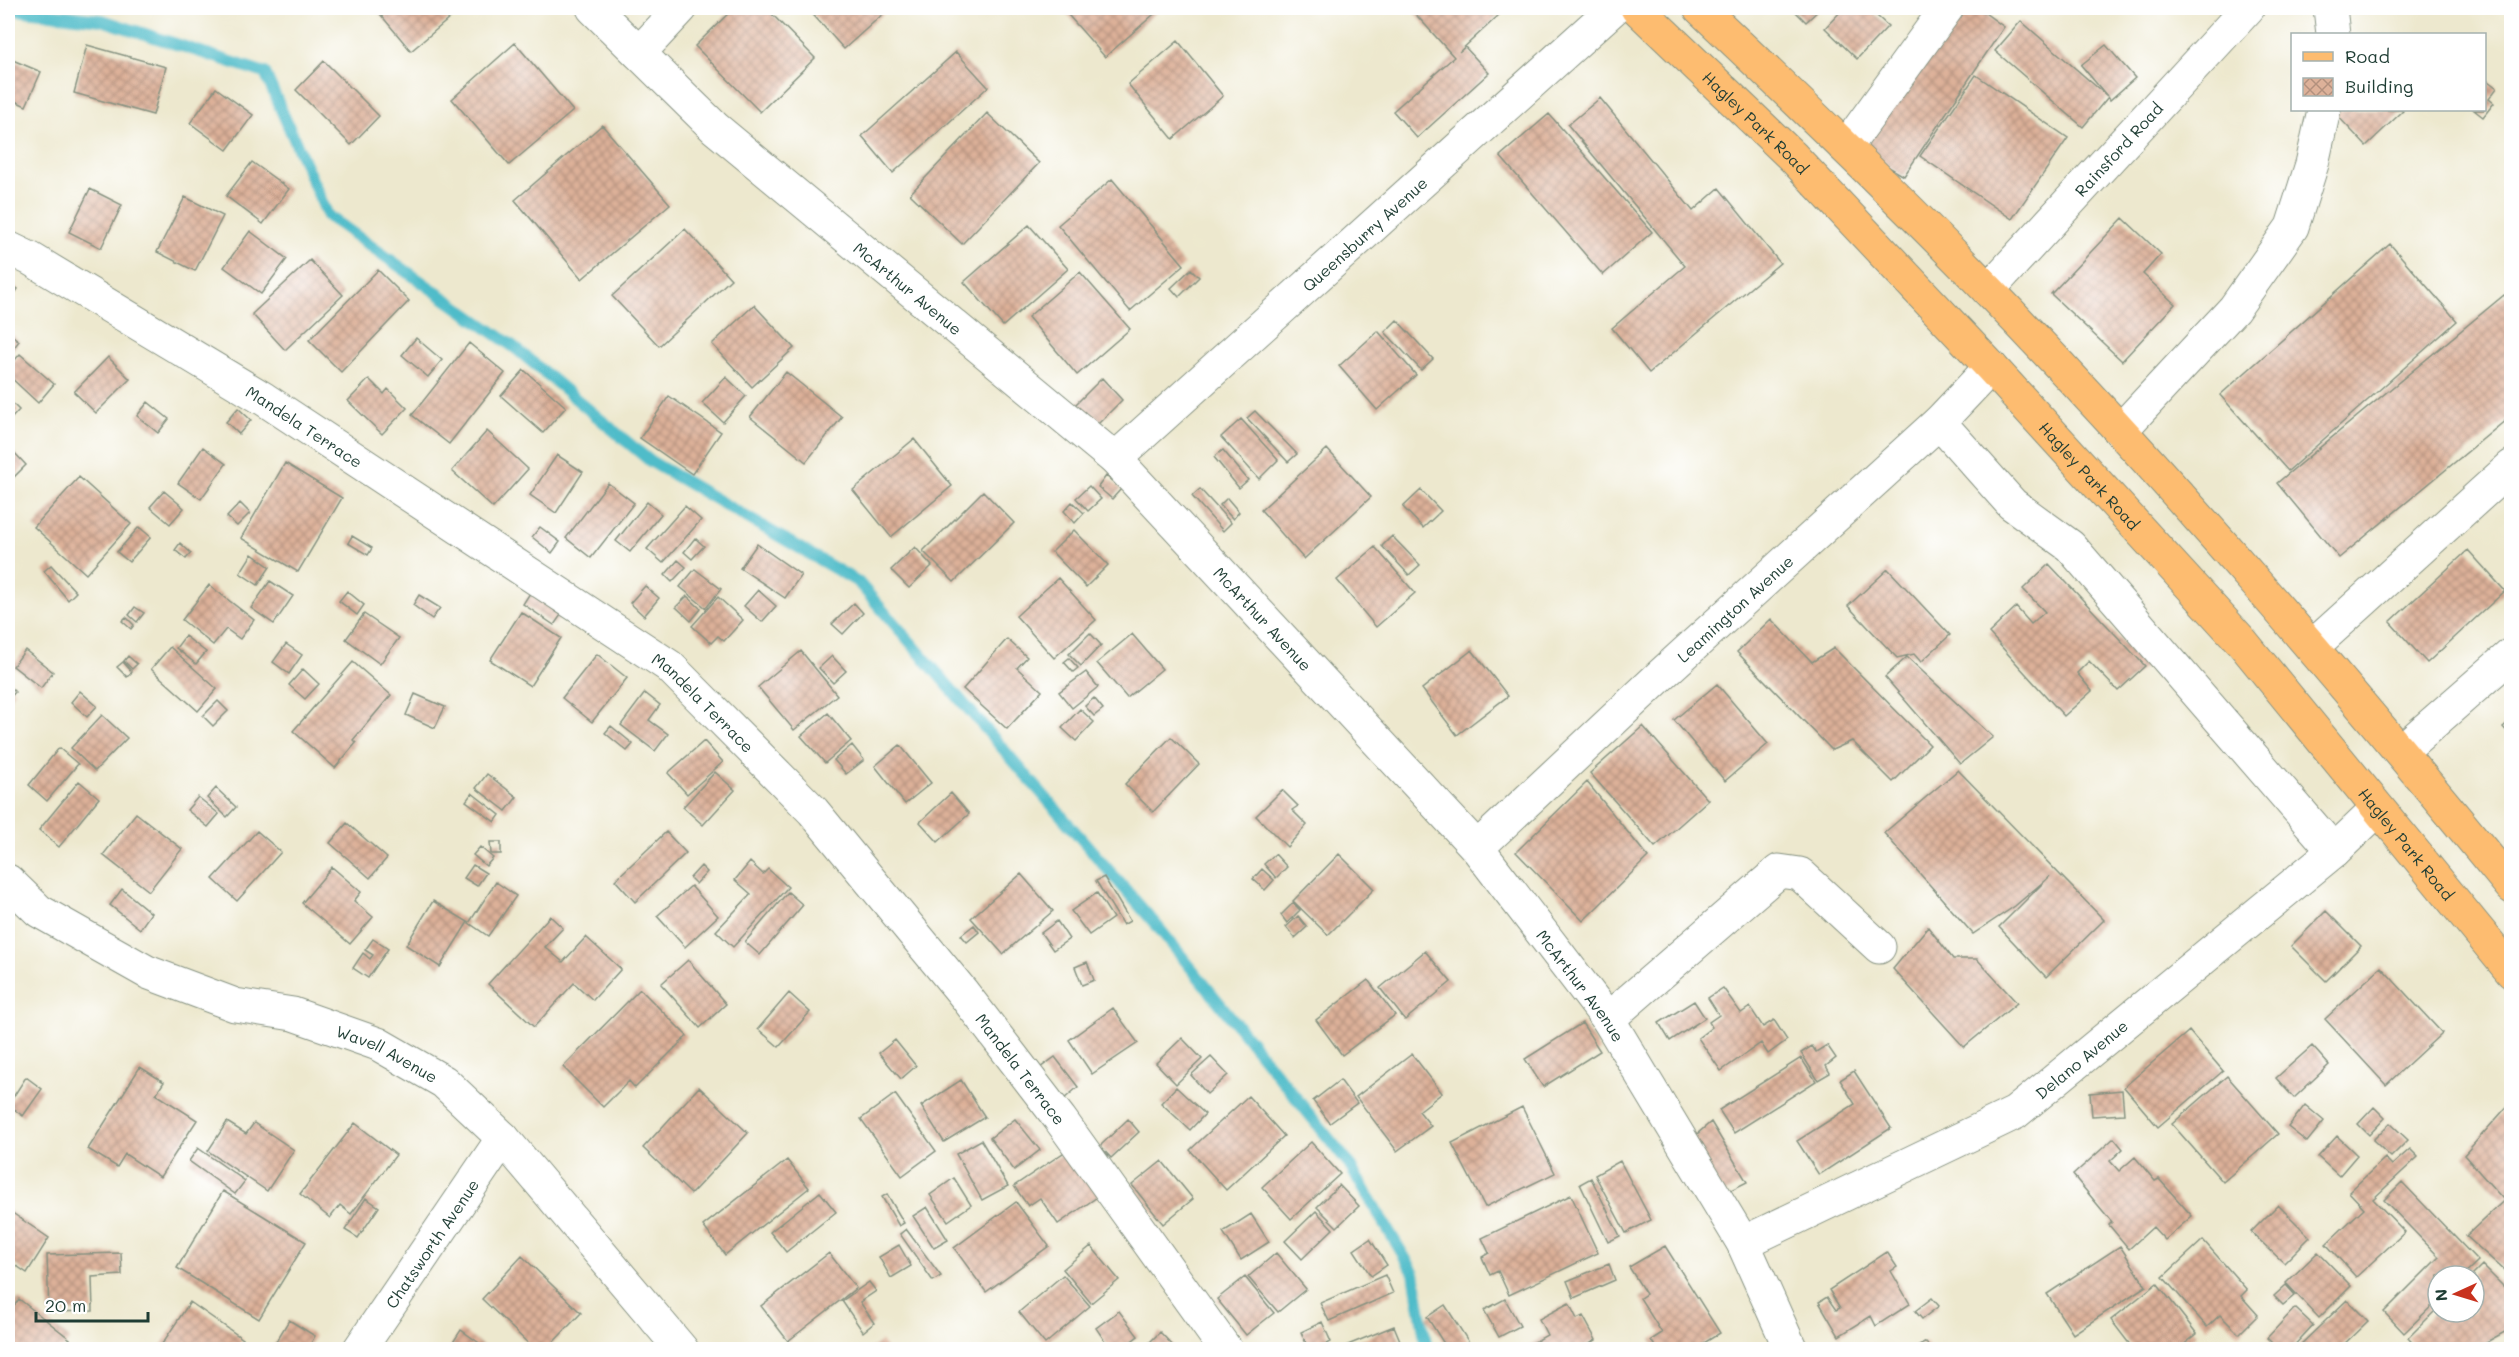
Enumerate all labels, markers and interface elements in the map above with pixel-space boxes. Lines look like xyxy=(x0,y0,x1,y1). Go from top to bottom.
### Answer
legend xyxy=(2291,33,2486,111)
text: Road xyxy=(2345,44,2390,68)
street label: Hagley Park Road xyxy=(1699,66,1814,178)
text: Building xyxy=(2345,74,2413,98)
street label: Rainsford Road xyxy=(2070,97,2167,200)
street label: Queensburry Avenue xyxy=(1297,172,1431,296)
street label: McArthur Avenue xyxy=(850,237,967,339)
street label: Mandela Terrace xyxy=(242,380,367,472)
street label: Hagley Park Road xyxy=(2035,417,2145,534)
street label: Leamington Avenue xyxy=(1672,550,1797,666)
street label: McArthur Avenue xyxy=(1210,562,1317,675)
street label: Mandela Terrace xyxy=(648,647,759,756)
street label: Hagley Park Road xyxy=(2355,783,2459,904)
street label: McArthur Avenue xyxy=(1532,925,1630,1045)
street label: Mandela Terrace xyxy=(972,1009,1071,1128)
street label: Delano Avenue xyxy=(2030,1014,2132,1103)
street label: Wavell Avenue xyxy=(333,1020,442,1087)
street label: Chatsworth Avenue xyxy=(380,1175,483,1312)
north arrow xyxy=(2426,1264,2486,1324)
scale bar xyxy=(36,1285,148,1323)
text: N xyxy=(2430,1288,2451,1302)
text: 20 m xyxy=(45,1293,86,1317)

